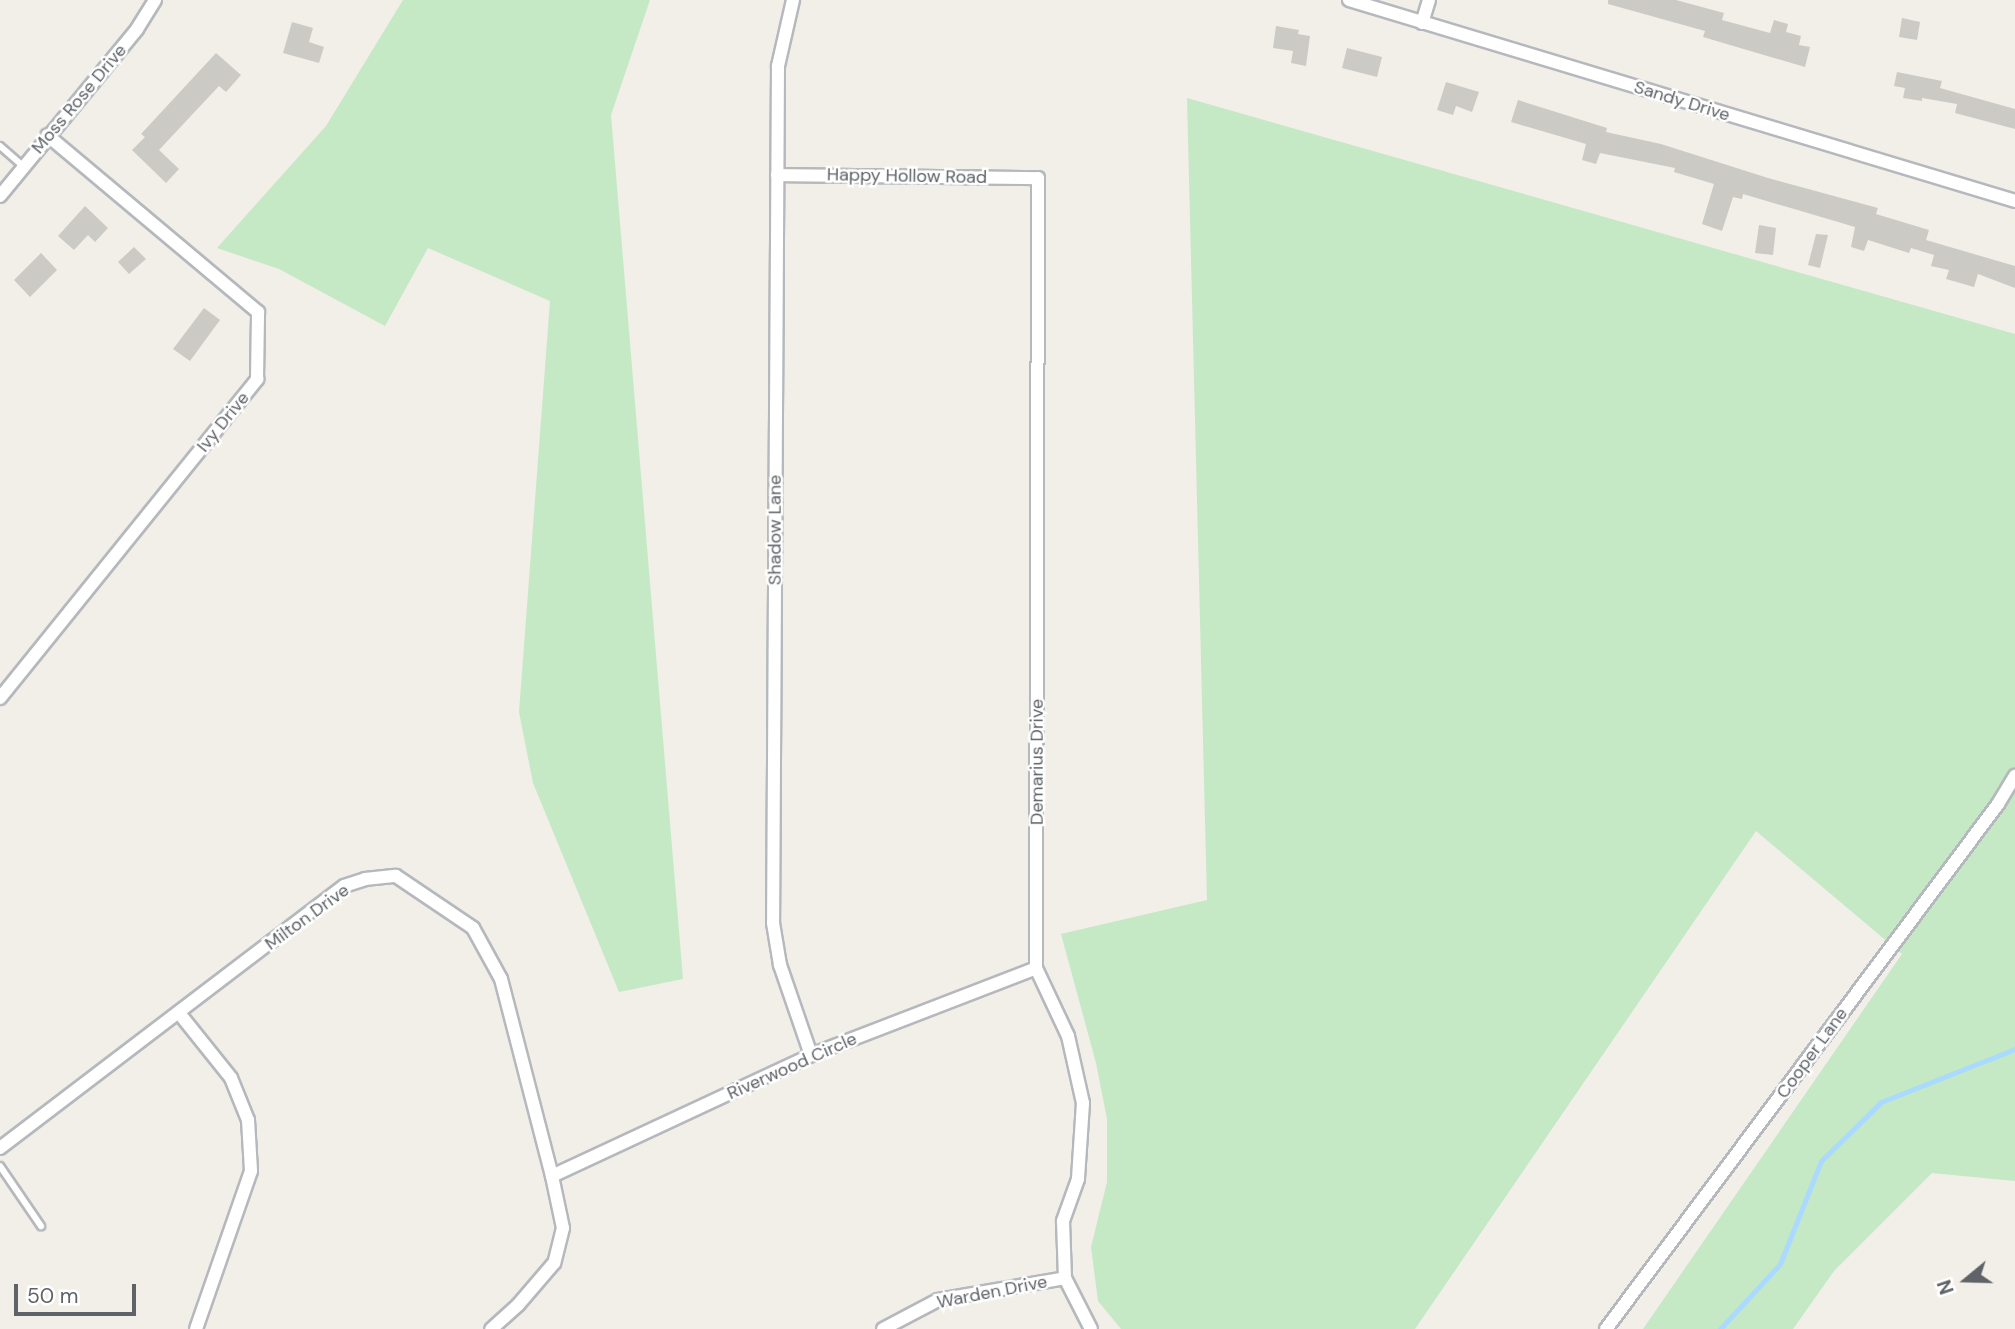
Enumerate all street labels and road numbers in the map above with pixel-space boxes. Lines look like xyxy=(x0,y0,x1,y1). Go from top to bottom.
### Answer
street label: Moss Rose Drive xyxy=(27,40,131,158)
street label: Sandy Drive xyxy=(1631,76,1733,126)
street label: Happy Hollow Road xyxy=(827,164,987,188)
street label: Ivy Drive xyxy=(192,388,254,456)
street label: Shadow Lane xyxy=(764,475,786,585)
street label: Demarius Drive xyxy=(1026,699,1048,825)
street label: Milton Drive xyxy=(261,879,353,955)
street label: Cooper Lane xyxy=(1772,1003,1852,1103)
street label: Riverwood Circle xyxy=(724,1028,860,1104)
street label: Warden Drive xyxy=(935,1271,1049,1313)

